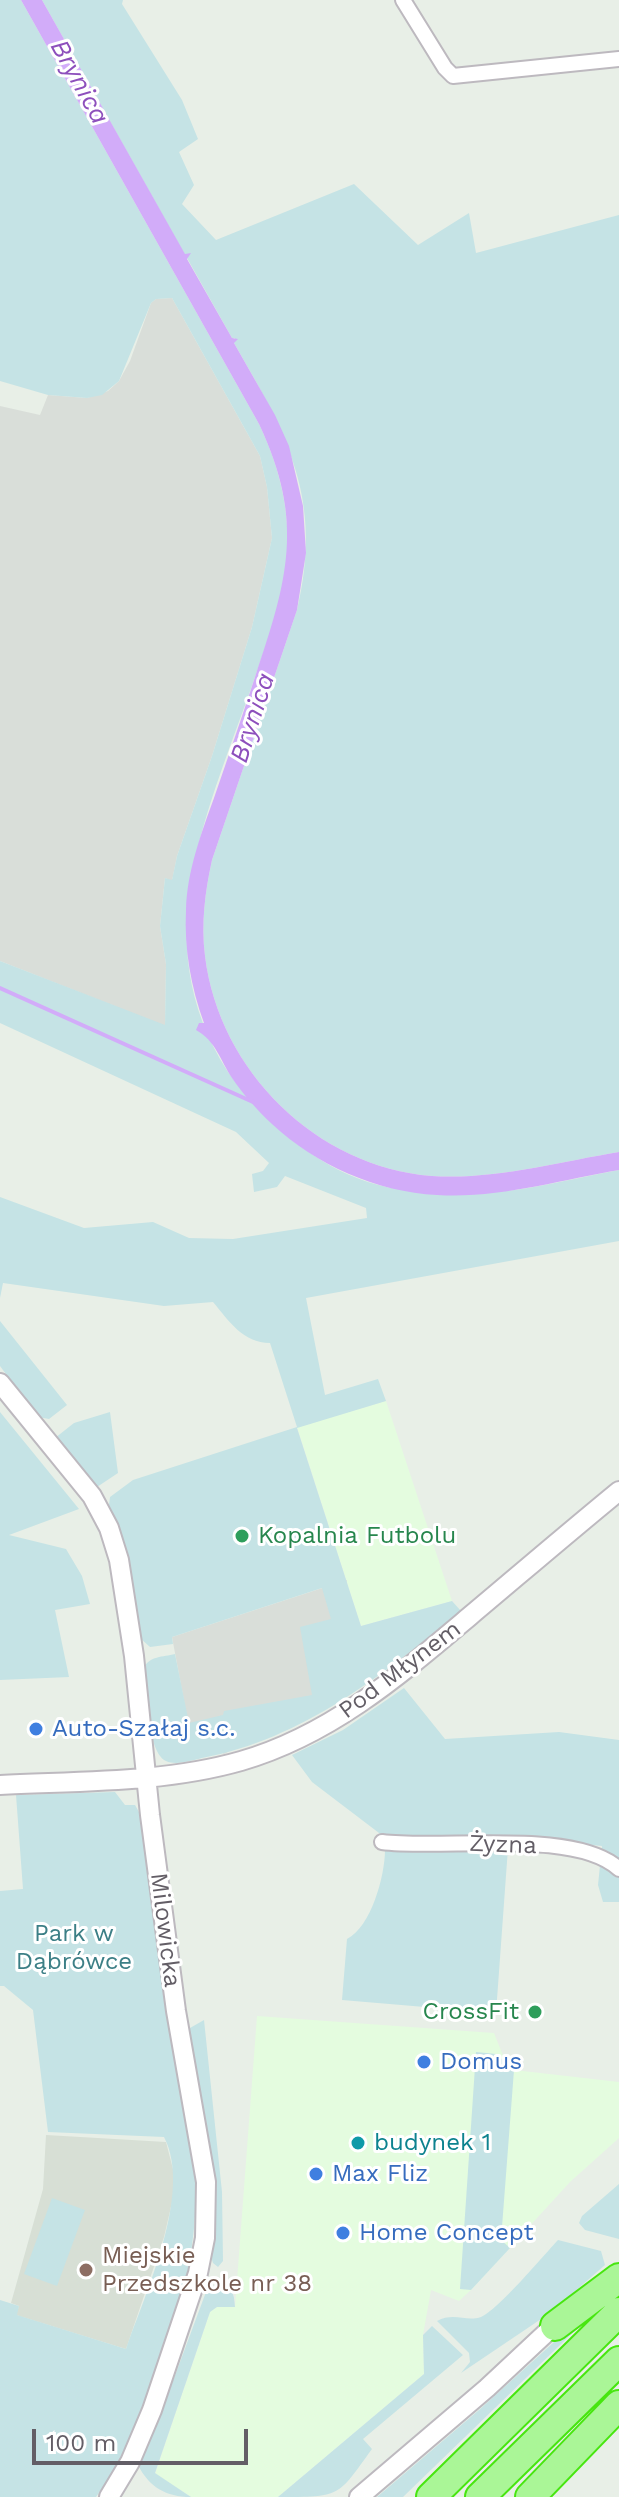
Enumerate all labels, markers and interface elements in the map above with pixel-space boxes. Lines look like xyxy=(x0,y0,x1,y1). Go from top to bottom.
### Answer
water label: Brynica xyxy=(43,34,115,130)
water label: Brynica xyxy=(224,669,282,767)
place label: Kopalnia Futbolu xyxy=(258,1522,456,1550)
marker: Kopalnia Futbolu xyxy=(233,1527,251,1545)
street label: Pod Młynem xyxy=(333,1615,467,1725)
place label: Auto-Szałaj s.c. xyxy=(52,1715,236,1743)
marker: Auto-Szałaj s.c. xyxy=(27,1720,45,1738)
street label: Żyzna xyxy=(469,1829,537,1861)
street label: Milowicka xyxy=(144,1871,186,1989)
park label: Park w Dąbrówce xyxy=(16,1920,132,1976)
place label: CrossFit xyxy=(422,1998,519,2026)
marker: CrossFit xyxy=(526,2003,544,2021)
place label: Domus xyxy=(440,2048,522,2076)
marker: Domus xyxy=(415,2053,433,2071)
place label: budynek 1 xyxy=(374,2129,491,2157)
marker: budynek 1 xyxy=(349,2134,367,2152)
place label: Max Fliz xyxy=(332,2160,428,2188)
marker: Max Fliz xyxy=(307,2165,325,2183)
place label: Home Concept xyxy=(359,2219,534,2247)
marker: Home Concept xyxy=(334,2224,352,2242)
place label: Miejskie Przedszkole nr 38 xyxy=(102,2242,312,2298)
marker: Miejskie Przedszkole nr 38 xyxy=(77,2261,95,2279)
scale bar xyxy=(36,2413,252,2463)
text: 100 m xyxy=(46,2429,116,2457)

